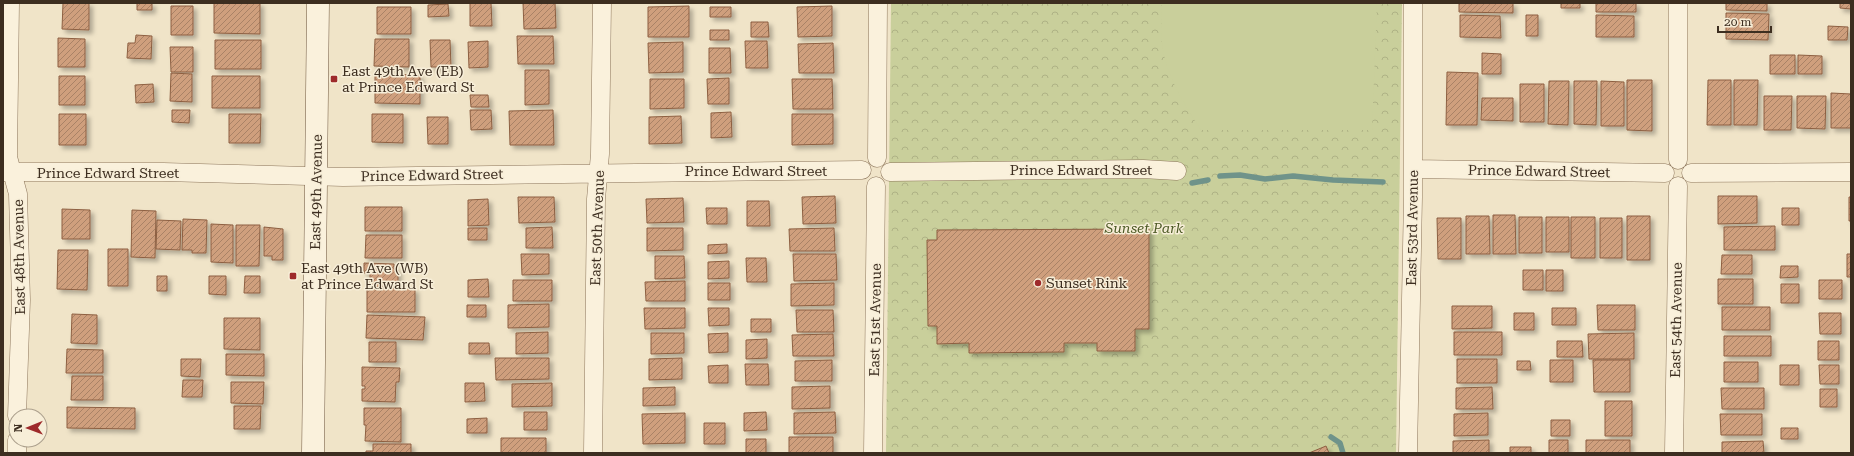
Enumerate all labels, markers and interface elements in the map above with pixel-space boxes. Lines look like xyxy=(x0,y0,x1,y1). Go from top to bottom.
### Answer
scale bar xyxy=(1718,8,1771,34)
text: 20 m xyxy=(1724,15,1751,29)
place label: East 49th Ave (EB) at Prince Edward St xyxy=(342,63,475,95)
marker: East 49th Ave (EB) at Prince Edward St xyxy=(329,74,339,84)
street label: East 49th Avenue xyxy=(307,134,325,250)
street label: Prince Edward Street xyxy=(1010,162,1152,178)
street label: Prince Edward Street xyxy=(1468,162,1610,180)
street label: Prince Edward Street xyxy=(685,163,827,179)
street label: Prince Edward Street xyxy=(37,165,179,181)
street label: Prince Edward Street xyxy=(361,166,503,184)
street label: East 50th Avenue xyxy=(587,170,607,286)
street label: East 53rd Avenue xyxy=(1403,170,1421,286)
street label: East 48th Avenue xyxy=(10,199,28,315)
park label: Sunset Park xyxy=(1104,220,1184,236)
place label: East 49th Ave (WB) at Prince Edward St xyxy=(301,260,434,292)
street label: East 54th Avenue xyxy=(1667,262,1685,378)
street label: East 51st Avenue xyxy=(866,263,884,377)
marker: East 49th Ave (WB) at Prince Edward St xyxy=(288,271,298,281)
place label: Sunset Rink xyxy=(1046,275,1128,291)
marker: Sunset Rink xyxy=(1033,278,1043,288)
north arrow xyxy=(8,408,48,448)
text: N xyxy=(12,423,25,433)

